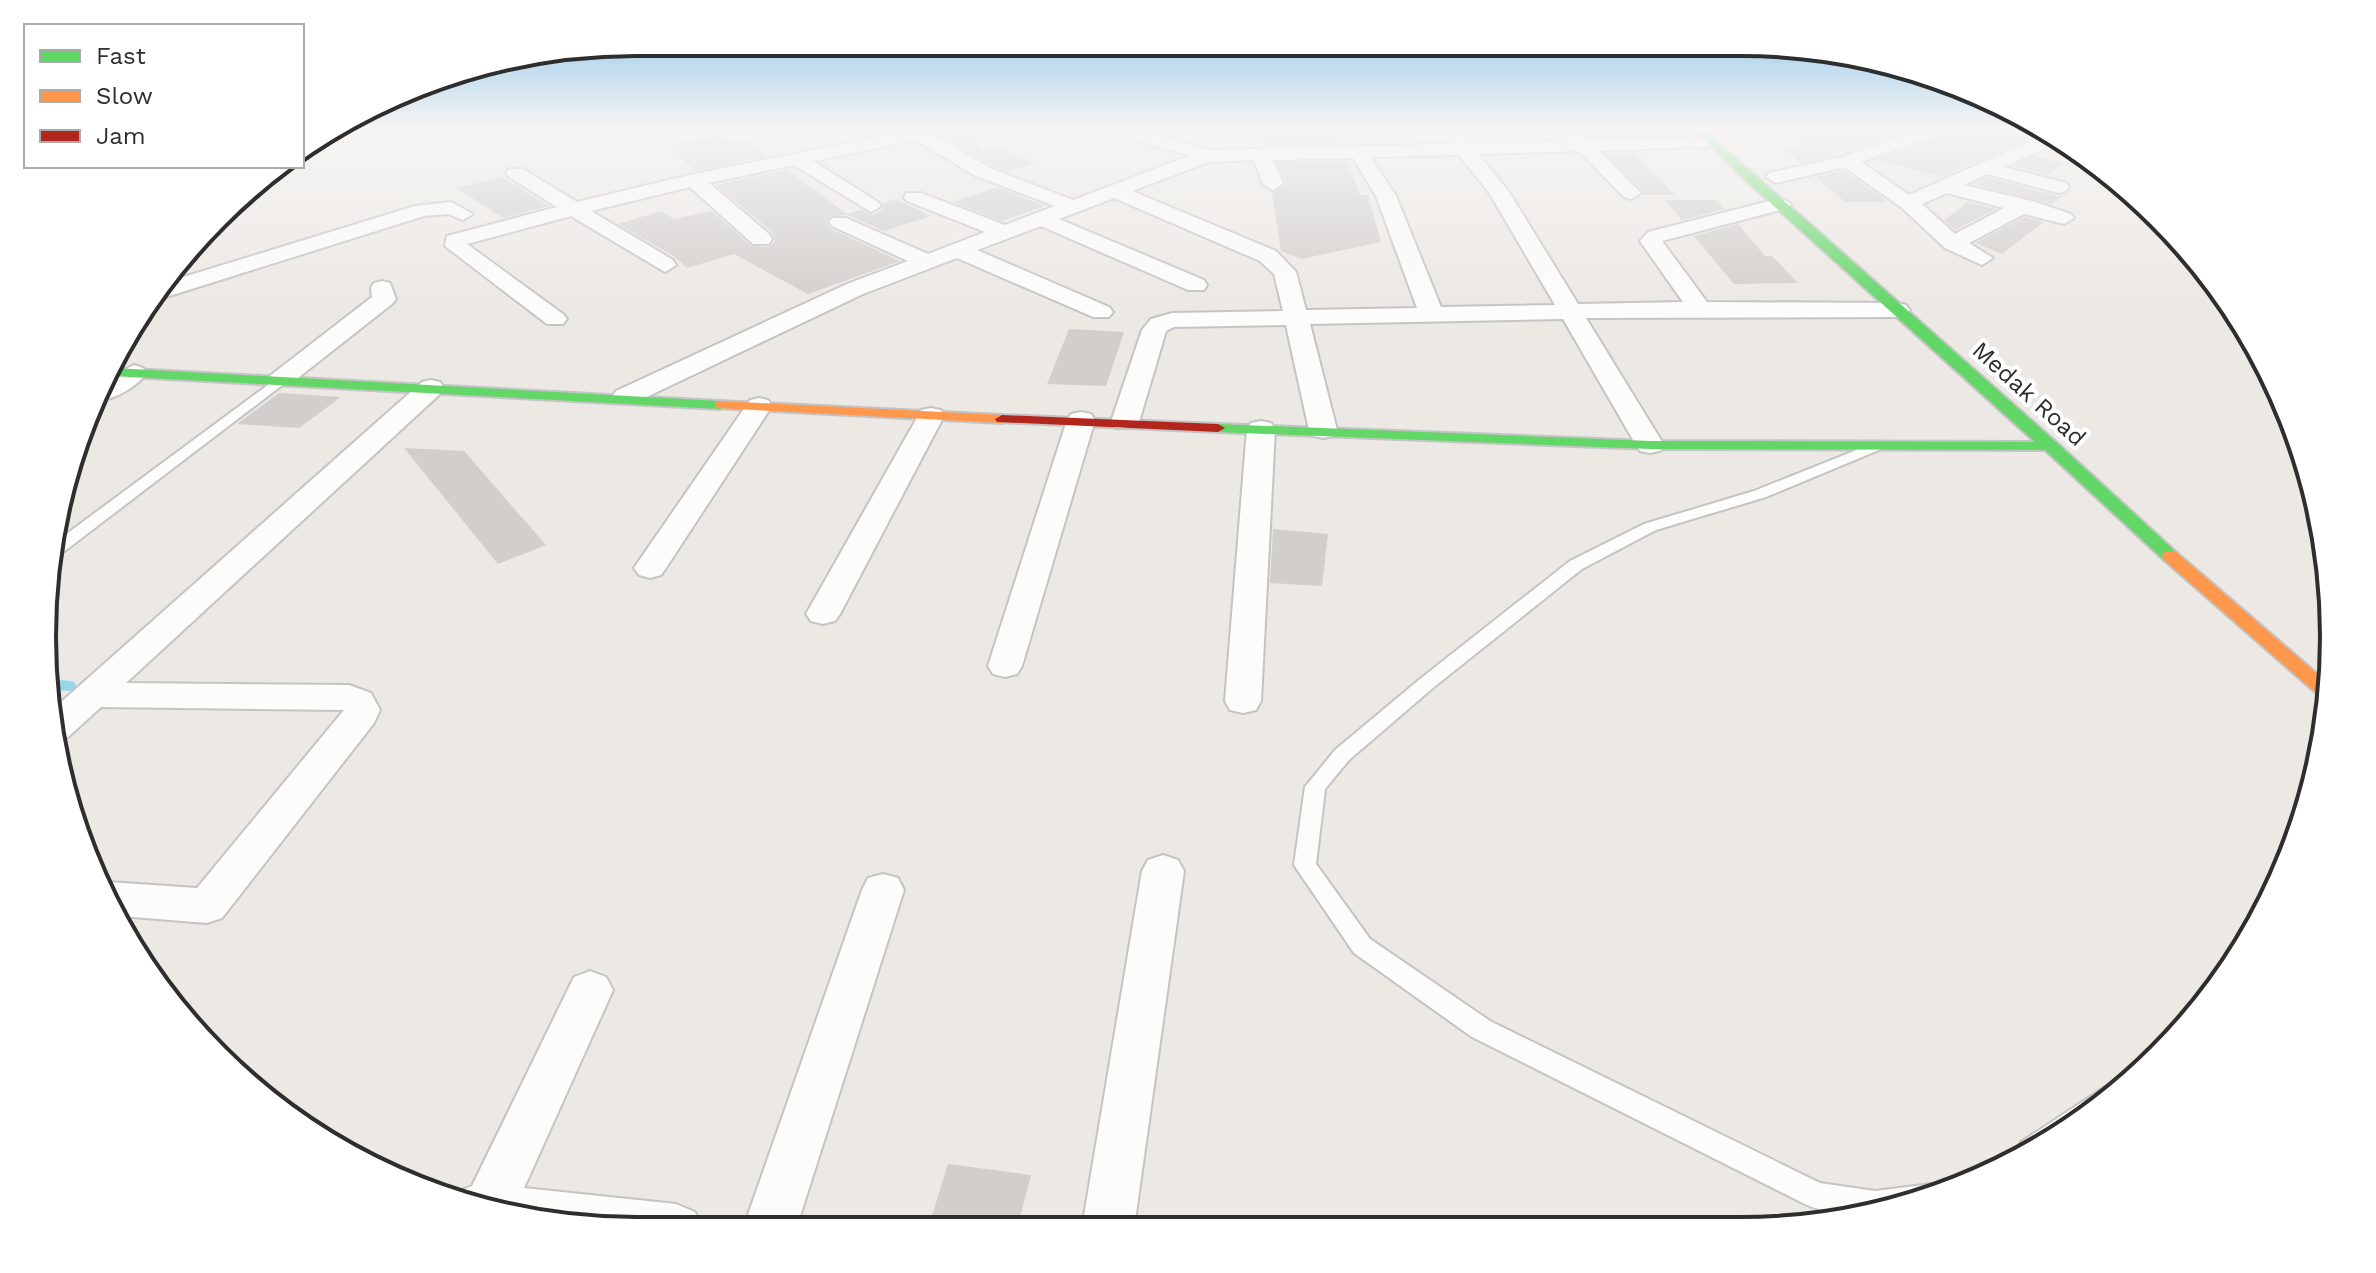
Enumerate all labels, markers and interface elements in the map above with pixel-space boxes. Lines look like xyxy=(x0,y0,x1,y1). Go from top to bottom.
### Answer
legend xyxy=(24,24,304,168)
text: Fast xyxy=(96,42,146,70)
text: Slow xyxy=(96,82,153,110)
text: Jam xyxy=(96,122,146,150)
street label: Medak Road xyxy=(1967,336,2091,452)

